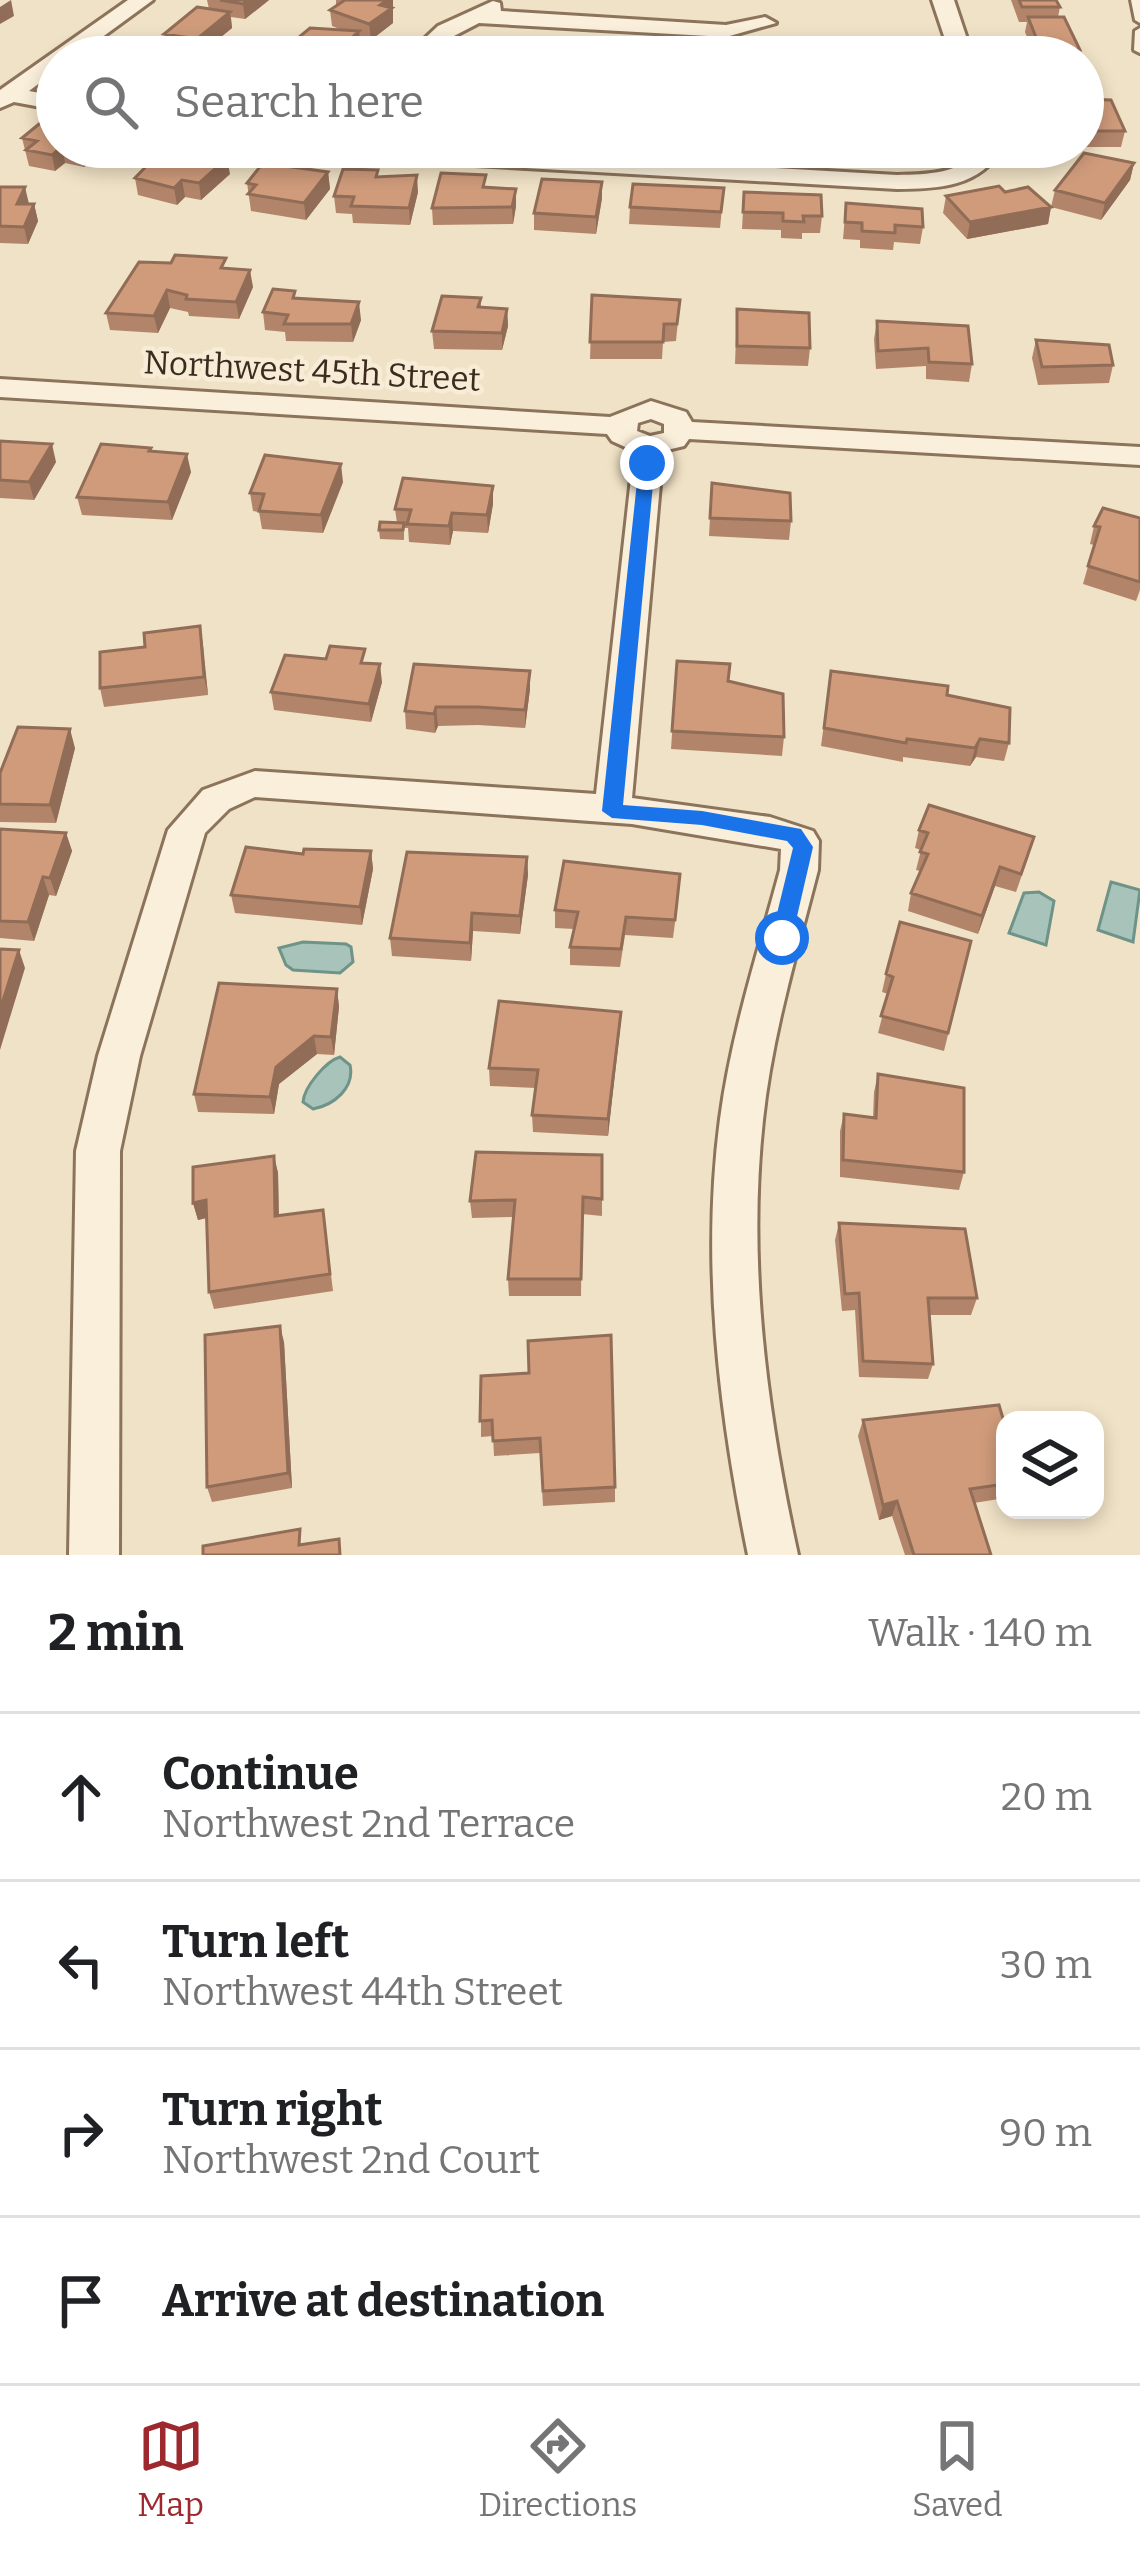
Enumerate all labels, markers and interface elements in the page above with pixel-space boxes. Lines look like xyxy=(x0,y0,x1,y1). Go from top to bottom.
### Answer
search box xyxy=(36,36,1104,168)
icon: search xyxy=(78,69,144,135)
text: Search here xyxy=(174,75,424,129)
street label: Northwest 45th Street xyxy=(142,342,482,400)
route end xyxy=(620,436,674,490)
route start xyxy=(755,911,809,965)
map controls xyxy=(996,1411,1104,1519)
button: layers xyxy=(996,1411,1104,1519)
text: 2 min xyxy=(48,1602,184,1664)
text: Walk · 140 m xyxy=(868,1610,1092,1656)
text: Continue xyxy=(162,1747,359,1801)
icon: ahead xyxy=(48,1764,114,1830)
text: 20 m xyxy=(1001,1774,1092,1820)
text: Northwest 2nd Terrace xyxy=(162,1801,575,1847)
text: Turn left xyxy=(162,1915,349,1969)
icon: left xyxy=(48,1932,114,1998)
text: 30 m xyxy=(1000,1942,1092,1988)
text: Northwest 44th Street xyxy=(162,1969,563,2015)
text: Turn right xyxy=(162,2083,382,2137)
icon: right xyxy=(48,2100,114,2166)
text: 90 m xyxy=(999,2110,1092,2156)
text: Northwest 2nd Court xyxy=(162,2137,540,2183)
icon: arrive xyxy=(48,2268,114,2334)
text: Arrive at destination xyxy=(162,2274,604,2328)
tab: Map xyxy=(137,2413,204,2525)
tab: Directions xyxy=(479,2413,637,2525)
tab: Saved xyxy=(912,2413,1003,2525)

